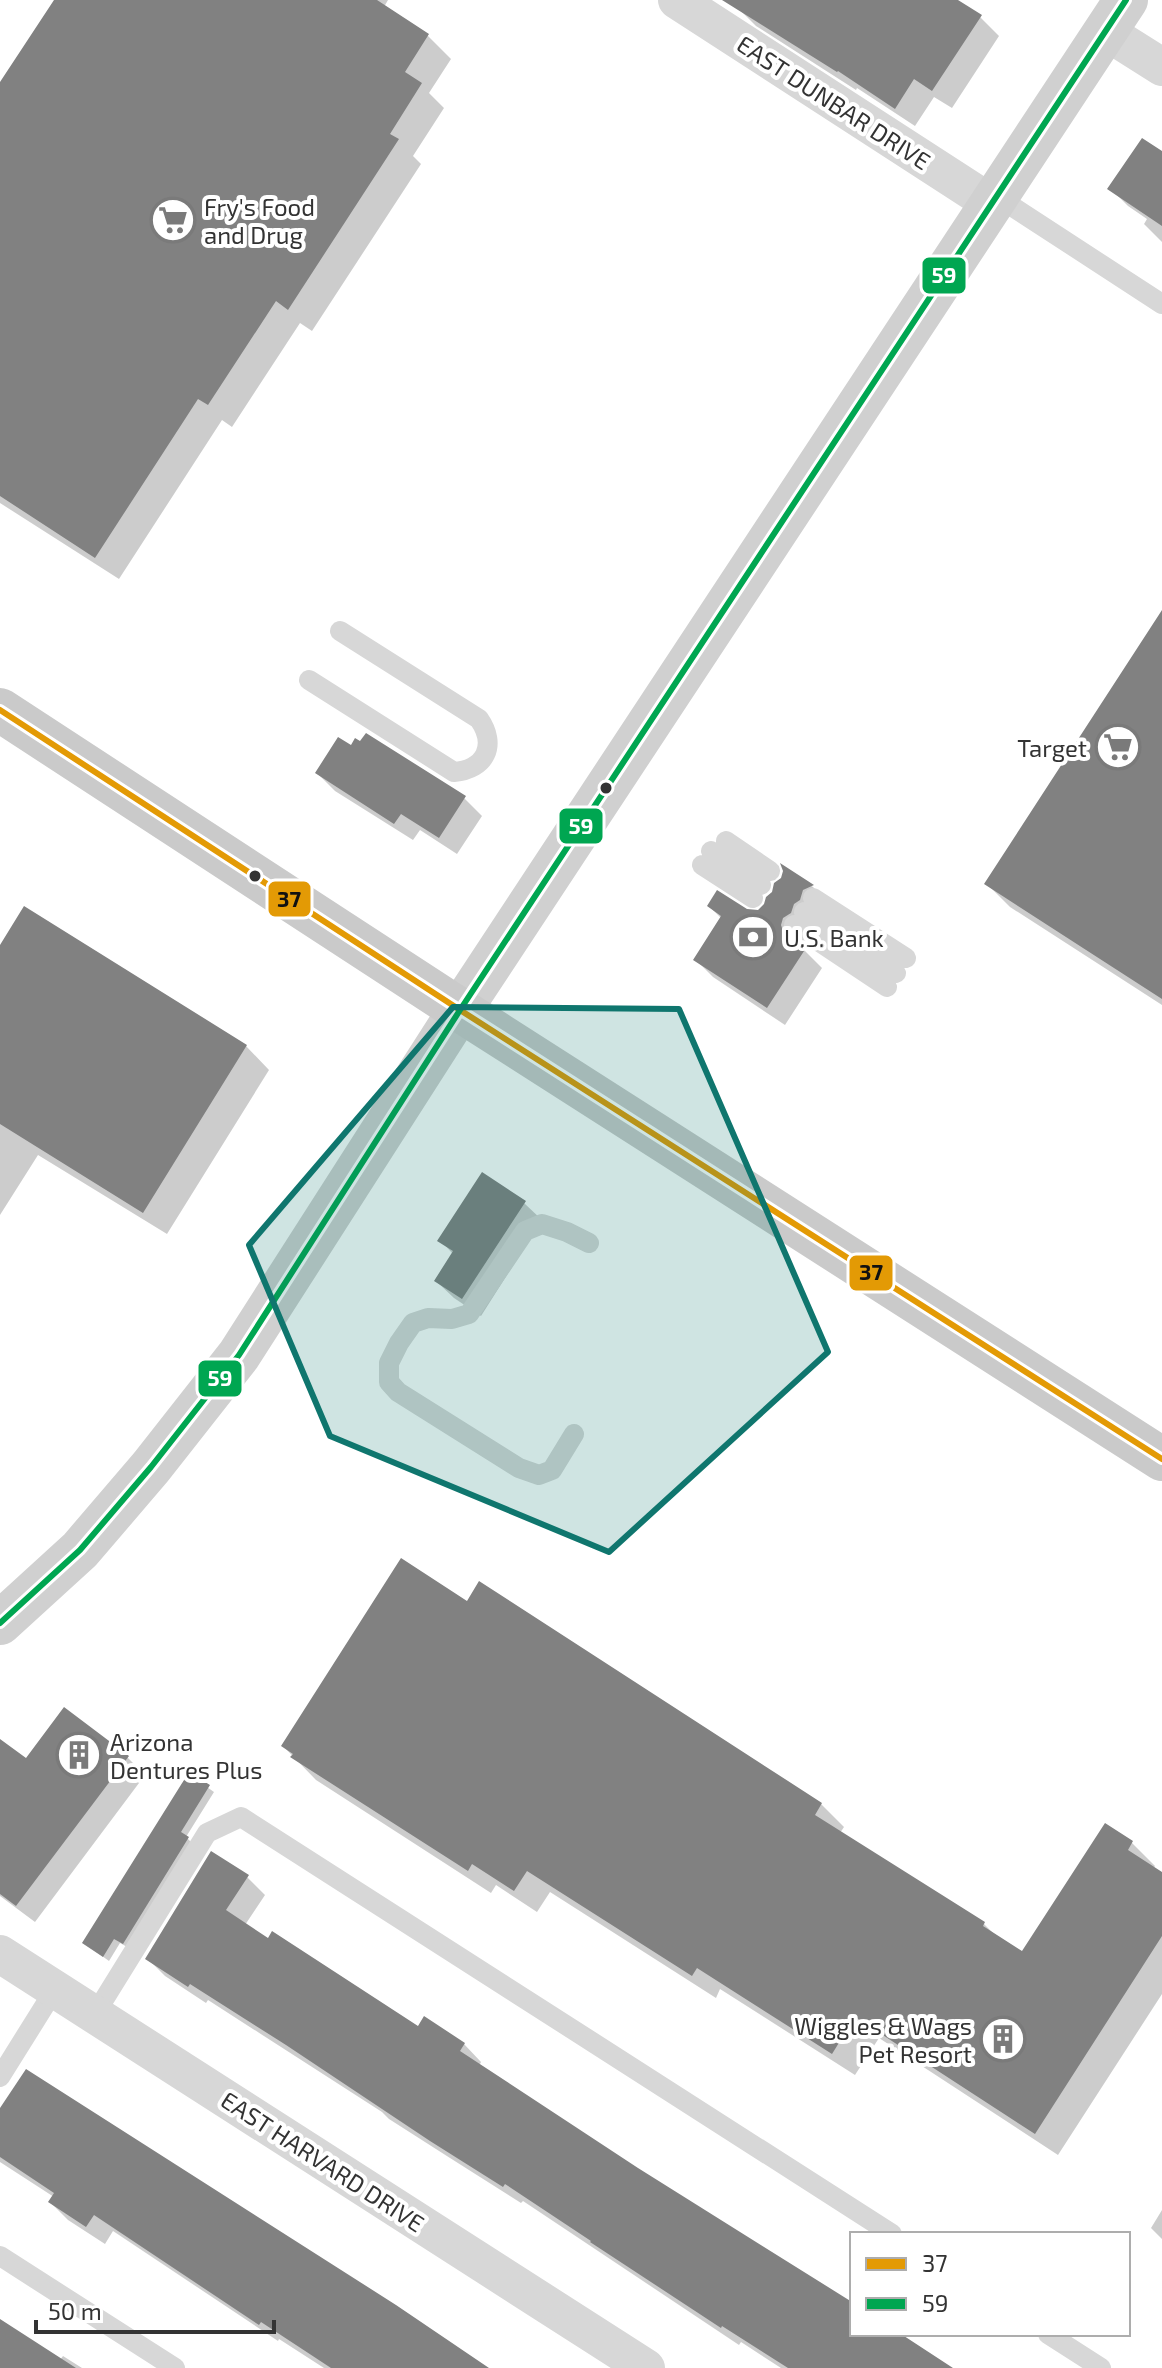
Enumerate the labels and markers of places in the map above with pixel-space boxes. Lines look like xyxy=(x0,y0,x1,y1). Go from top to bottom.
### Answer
place label: Fry's Food and Drug xyxy=(204,192,315,249)
supermarket icon: Fry's Food and Drug xyxy=(149,196,197,244)
supermarket icon: Target xyxy=(1094,723,1142,771)
place label: Target xyxy=(1017,733,1087,762)
unlabelled marker xyxy=(598,780,614,796)
unlabelled marker xyxy=(247,868,263,884)
bank icon: U.S. Bank xyxy=(729,913,777,961)
place label: U.S. Bank xyxy=(784,923,884,952)
place label: Arizona Dentures Plus xyxy=(110,1727,263,1784)
building icon: Arizona Dentures Plus xyxy=(55,1731,103,1779)
place label: Wiggles & Wags Pet Resort xyxy=(794,2011,972,2068)
building icon: Wiggles & Wags Pet Resort xyxy=(979,2015,1027,2063)

